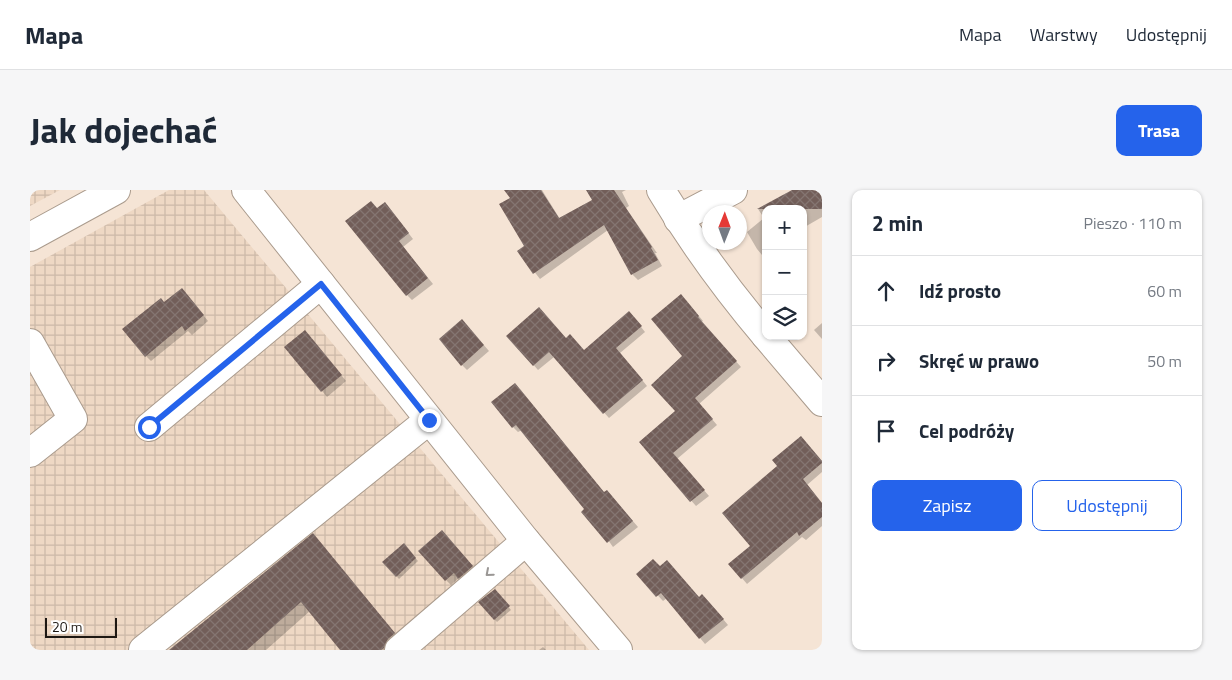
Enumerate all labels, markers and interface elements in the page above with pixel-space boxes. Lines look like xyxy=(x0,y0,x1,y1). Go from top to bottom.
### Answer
text: Mapa xyxy=(25,17,83,53)
text: Mapa xyxy=(959,21,1002,48)
text: Warstwy xyxy=(1030,21,1098,48)
text: Udostępnij xyxy=(1126,21,1207,48)
text: Jak dojechać xyxy=(30,103,217,157)
button: Trasa xyxy=(1116,105,1202,156)
north arrow xyxy=(702,205,747,250)
map controls xyxy=(762,205,807,340)
button: + xyxy=(762,205,807,250)
text: 2 min xyxy=(872,207,923,239)
text: Pieszo · 110 m xyxy=(1084,211,1182,235)
button: − xyxy=(762,250,807,295)
text: Idź prosto xyxy=(919,276,1001,305)
icon: ahead xyxy=(872,277,900,305)
text: 60 m xyxy=(1147,279,1182,303)
button: layers xyxy=(762,295,807,340)
text: Skręć w prawo xyxy=(919,346,1039,375)
icon: right xyxy=(872,347,900,375)
text: 50 m xyxy=(1147,349,1182,373)
route end xyxy=(418,409,441,432)
route start xyxy=(138,416,161,439)
text: Cel podróży xyxy=(919,416,1014,445)
icon: arrive xyxy=(872,417,900,445)
button: Zapisz xyxy=(872,480,1022,531)
button: Udostępnij xyxy=(1032,480,1182,531)
one-way arrow xyxy=(485,567,494,576)
scale bar xyxy=(45,615,118,638)
text: 20 m xyxy=(52,616,82,637)

